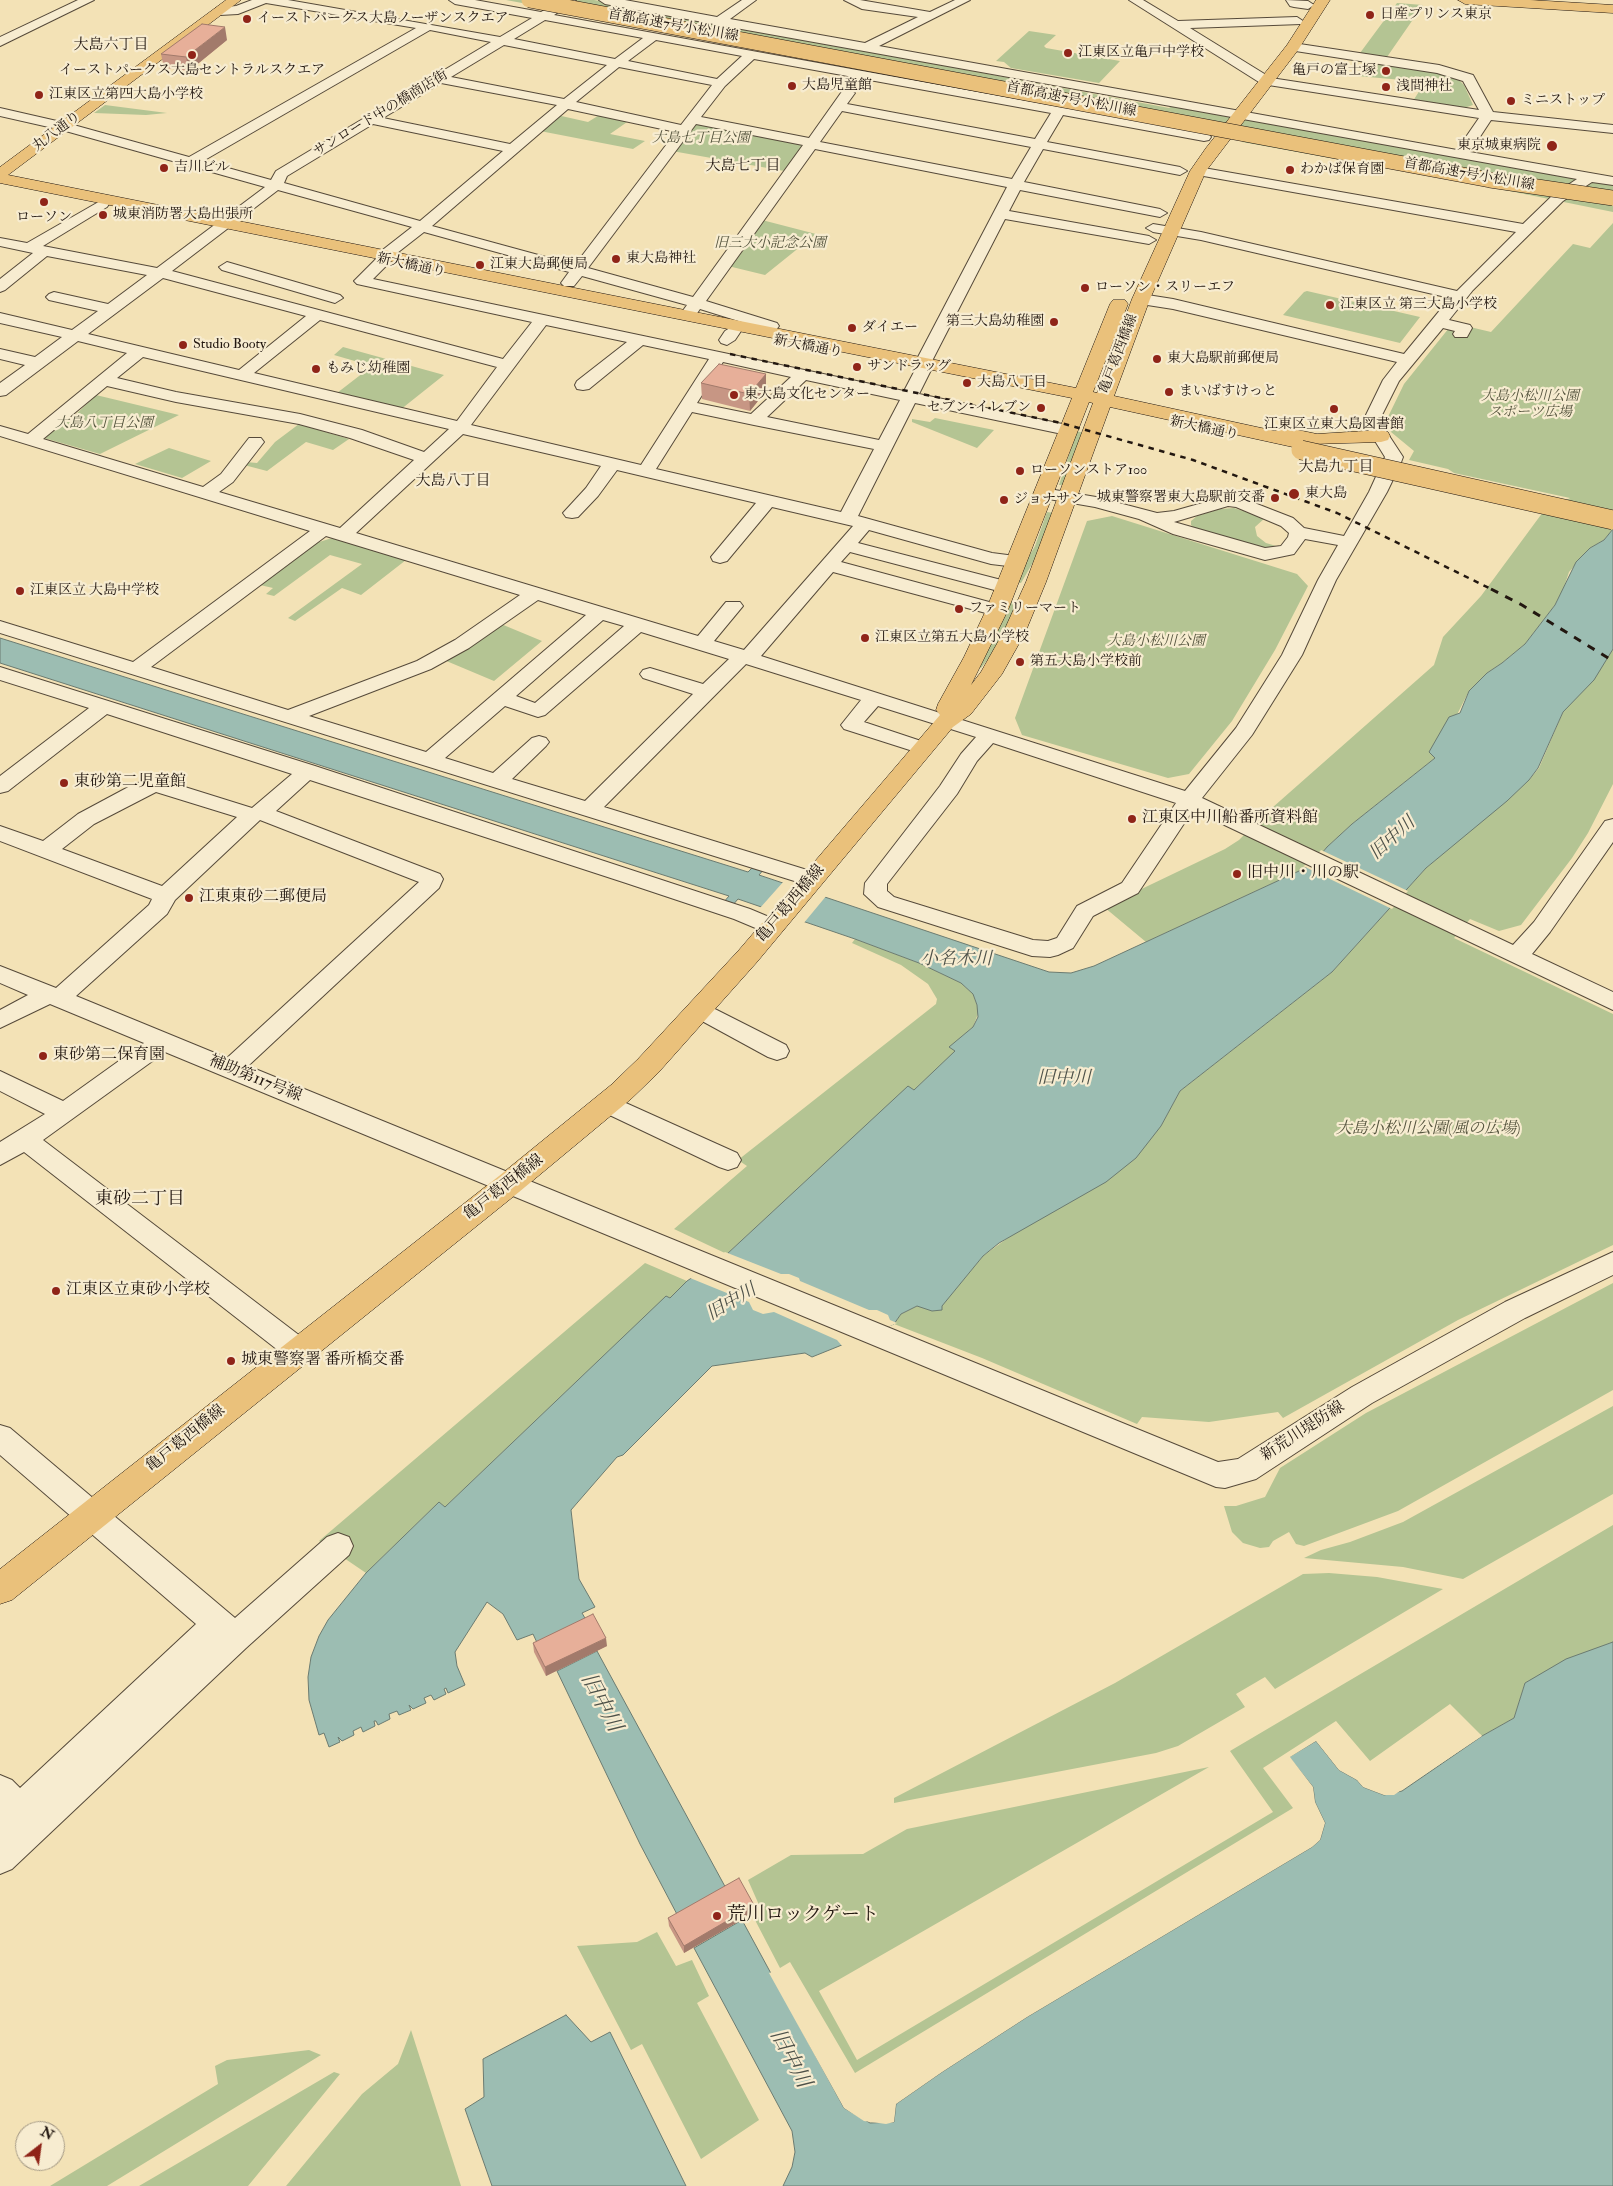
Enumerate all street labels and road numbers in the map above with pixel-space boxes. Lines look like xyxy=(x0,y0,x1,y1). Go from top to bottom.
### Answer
street label: 首都高速7号小松川線 xyxy=(606,6,740,46)
street label: サンロード中の橋商店街 xyxy=(311,67,451,161)
street label: 首都高速7号小松川線 xyxy=(1004,79,1138,121)
street label: 丸八通り xyxy=(30,108,84,156)
street label: 首都高速7号小松川線 xyxy=(1402,155,1536,195)
street label: 新大橋通り xyxy=(375,251,447,281)
street label: 亀戸葛西橋線 xyxy=(1096,312,1142,396)
street label: 新大橋通り xyxy=(772,332,844,362)
street label: 新大橋通り xyxy=(1168,414,1240,444)
street label: 亀戸葛西橋線 xyxy=(753,861,829,947)
street label: 補助第117号線 xyxy=(206,1052,304,1106)
street label: 亀戸葛西橋線 xyxy=(460,1151,548,1225)
street label: 新荒川堤防線 xyxy=(1258,1398,1348,1466)
street label: 亀戸葛西橋線 xyxy=(143,1401,229,1477)

